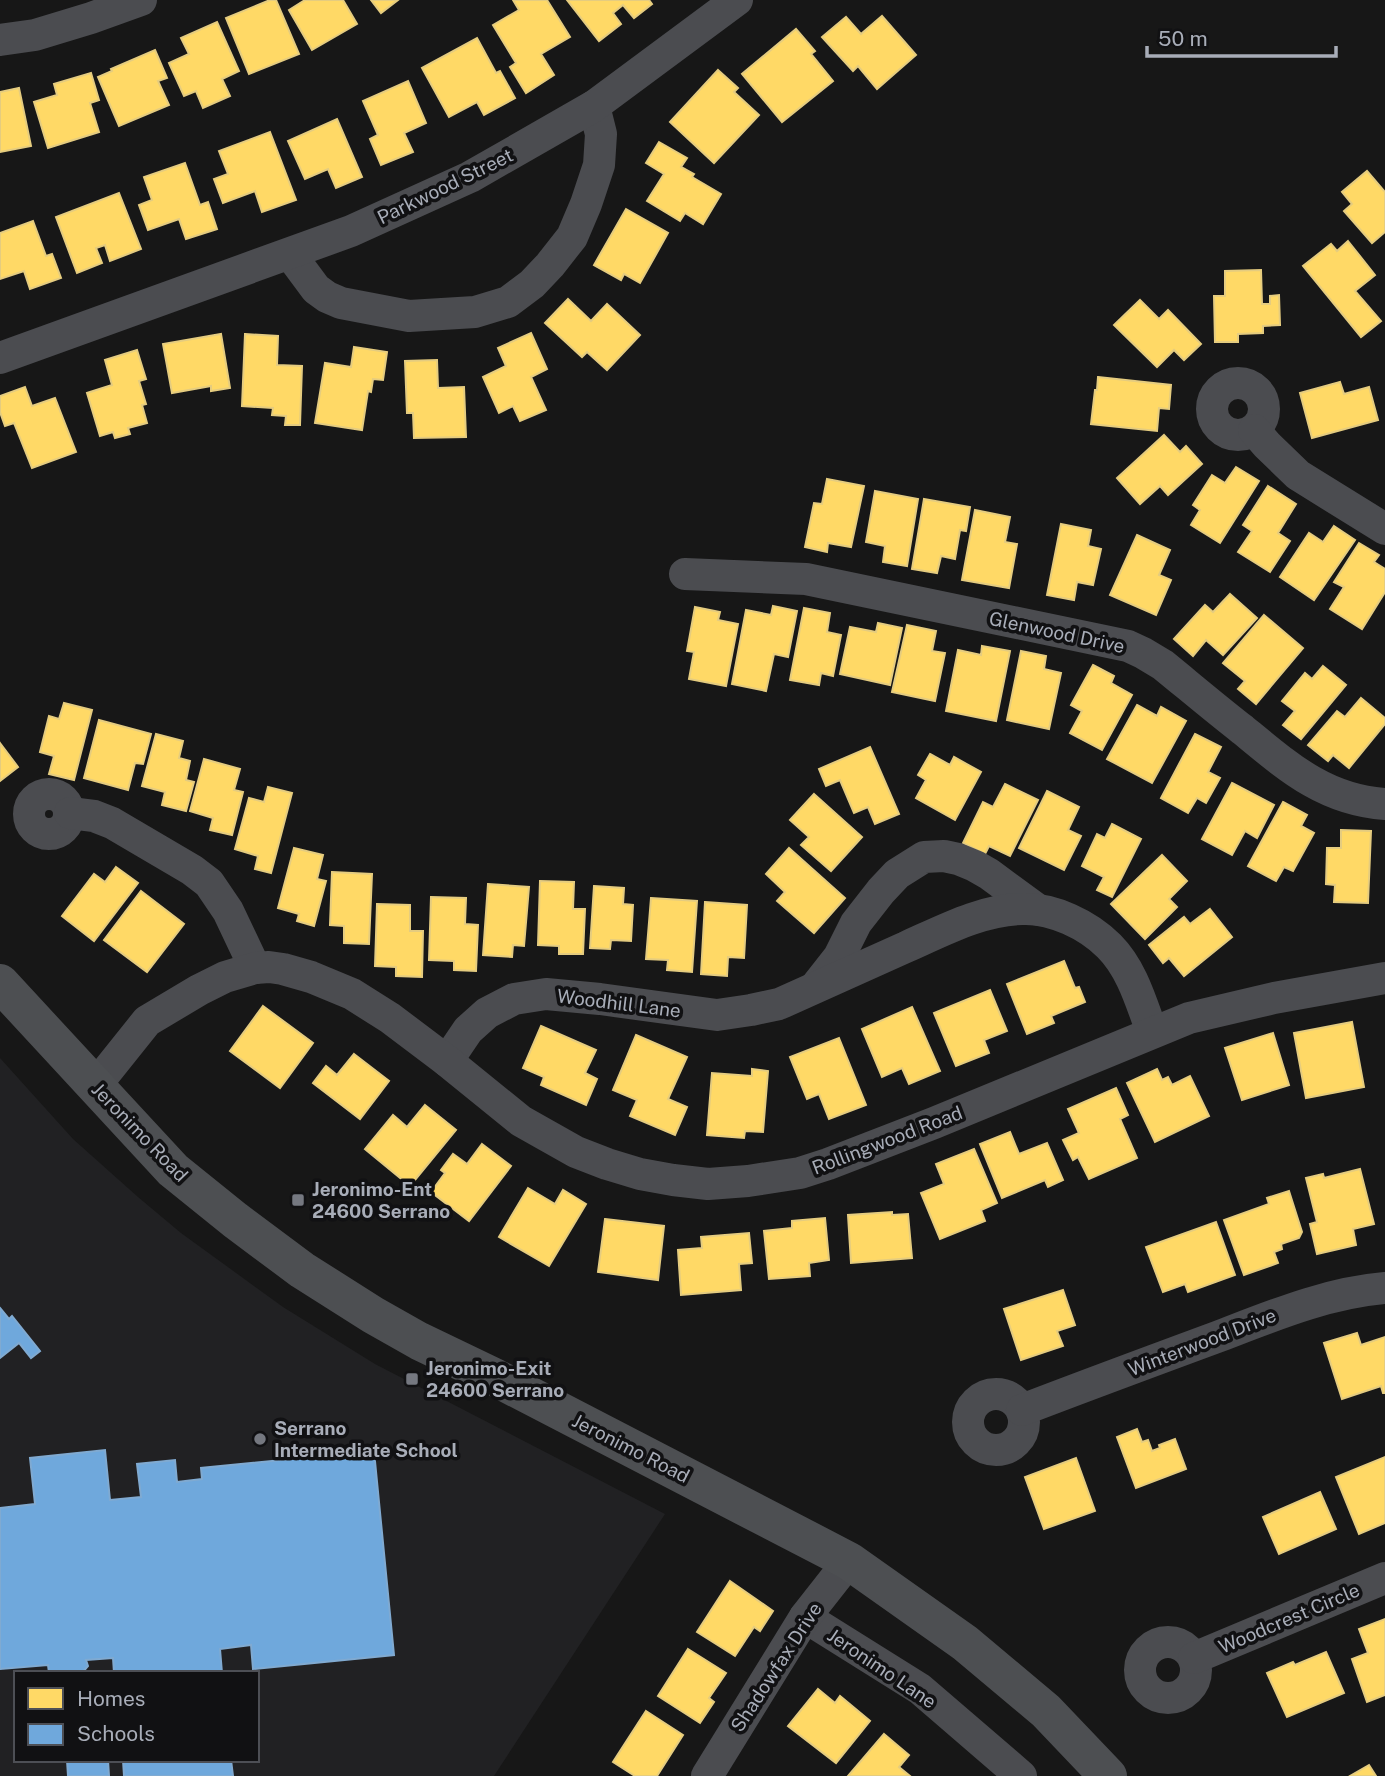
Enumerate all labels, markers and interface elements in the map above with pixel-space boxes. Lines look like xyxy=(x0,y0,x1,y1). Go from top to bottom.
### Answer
scale bar xyxy=(1147,14,1336,58)
text: 50 m xyxy=(1158,26,1208,51)
street label: Parkwood Street xyxy=(374,144,516,228)
street label: Glenwood Drive xyxy=(987,607,1127,657)
street label: Woodhill Lane xyxy=(556,984,682,1022)
street label: Jeronimo Road xyxy=(87,1078,193,1186)
street label: Rollingwood Road xyxy=(809,1101,965,1179)
place label: Jeronimo-Ent 24600 Serrano xyxy=(312,1178,450,1222)
marker: Jeronimo-Ent 24600 Serrano xyxy=(290,1192,306,1208)
street label: Winterwood Drive xyxy=(1125,1304,1279,1380)
place label: Jeronimo-Exit 24600 Serrano xyxy=(426,1357,564,1401)
marker: Jeronimo-Exit 24600 Serrano xyxy=(404,1371,420,1387)
street label: Jeronimo Road xyxy=(569,1409,693,1487)
place label: Serrano Intermediate School xyxy=(274,1417,458,1461)
marker: Serrano Intermediate School xyxy=(252,1431,268,1447)
street label: Woodcrest Circle xyxy=(1215,1578,1363,1658)
street label: Shadowfax Drive xyxy=(726,1598,826,1736)
street label: Jeronimo Lane xyxy=(823,1624,941,1712)
legend xyxy=(14,1671,259,1762)
text: Homes xyxy=(77,1686,145,1711)
text: Schools xyxy=(77,1721,155,1746)

